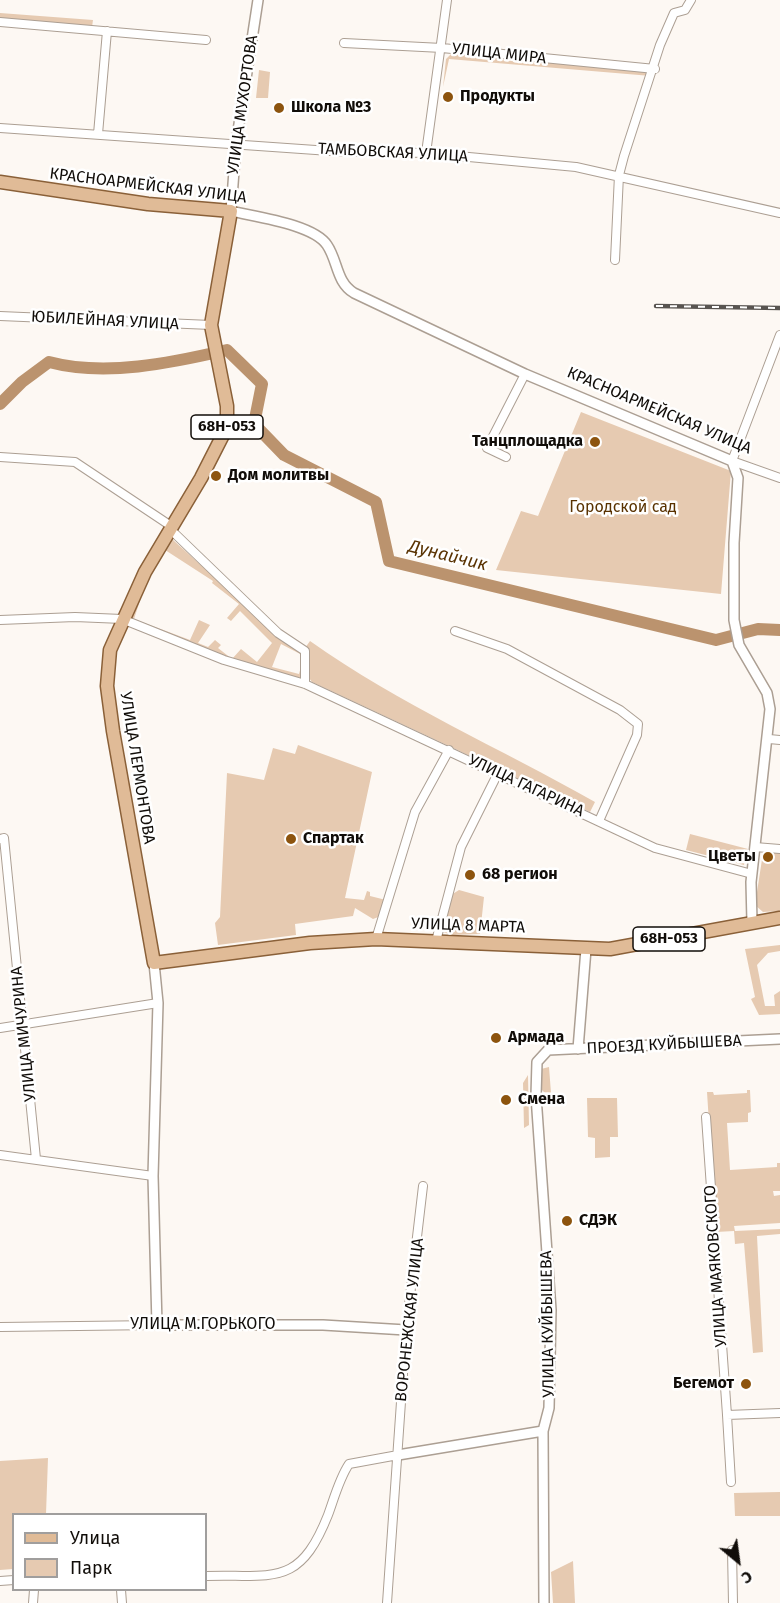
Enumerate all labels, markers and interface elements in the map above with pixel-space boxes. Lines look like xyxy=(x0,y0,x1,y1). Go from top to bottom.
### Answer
street label: УЛИЦА МУХОРТОВА xyxy=(224,34,262,176)
street label: УЛИЦА МИРА xyxy=(451,40,547,68)
place label: Продукты xyxy=(460,87,535,107)
marker: Продукты xyxy=(441,90,455,104)
place label: Школа №3 xyxy=(291,98,371,118)
marker: Школа №3 xyxy=(272,101,286,115)
street label: ТАМБОВСКАЯ УЛИЦА xyxy=(318,139,468,167)
street label: КРАСНОАРМЕЙСКАЯ УЛИЦА xyxy=(48,164,248,208)
street label: ЮБИЛЕЙНАЯ УЛИЦА xyxy=(31,308,179,334)
street label: КРАСНОАРМЕЙСКАЯ УЛИЦА xyxy=(564,363,754,459)
road number: 68Н-053 xyxy=(191,415,263,439)
place label: Танцплощадка xyxy=(472,432,583,452)
marker: Танцплощадка xyxy=(588,435,602,449)
place label: Дом молитвы xyxy=(228,466,329,486)
marker: Дом молитвы xyxy=(209,469,223,483)
park label: Городской сад xyxy=(569,498,677,518)
water label: Дунайчик xyxy=(406,536,490,576)
street label: УЛИЦА ЛЕРМОНТОВА xyxy=(116,691,158,845)
street label: УЛИЦА ГАГАРИНА xyxy=(465,751,587,821)
place label: Спартак xyxy=(303,829,364,849)
marker: Спартак xyxy=(284,832,298,846)
place label: Цветы xyxy=(708,847,756,867)
marker: Цветы xyxy=(761,850,775,864)
place label: 68 регион xyxy=(482,865,558,885)
marker: 68 регион xyxy=(463,868,477,882)
street label: УЛИЦА 8 МАРТА xyxy=(411,914,525,938)
road number: 68Н-053 xyxy=(633,927,705,951)
street label: УЛИЦА МИЧУРИНА xyxy=(7,965,41,1103)
place label: Армада xyxy=(508,1028,564,1048)
marker: Армада xyxy=(489,1031,503,1045)
street label: ПРОЕЗД КУЙБЫШЕВА xyxy=(586,1031,742,1059)
place label: Смена xyxy=(518,1090,565,1110)
marker: Смена xyxy=(499,1093,513,1107)
street label: УЛИЦА МАЯКОВСКОГО xyxy=(701,1184,731,1348)
place label: СДЭК xyxy=(579,1211,617,1231)
marker: СДЭК xyxy=(560,1214,574,1228)
street label: ВОРОНЕЖСКАЯ УЛИЦА xyxy=(392,1237,428,1403)
street label: УЛИЦА КУЙБЫШЕВА xyxy=(537,1250,559,1398)
street label: УЛИЦА М.ГОРЬКОГО xyxy=(130,1315,276,1335)
place label: Бегемот xyxy=(673,1374,734,1394)
marker: Бегемот xyxy=(739,1377,753,1391)
legend xyxy=(12,1513,207,1591)
text: Улица xyxy=(70,1527,120,1549)
north arrow xyxy=(708,1531,768,1591)
text: Парк xyxy=(70,1557,112,1579)
text: С xyxy=(738,1567,756,1588)

